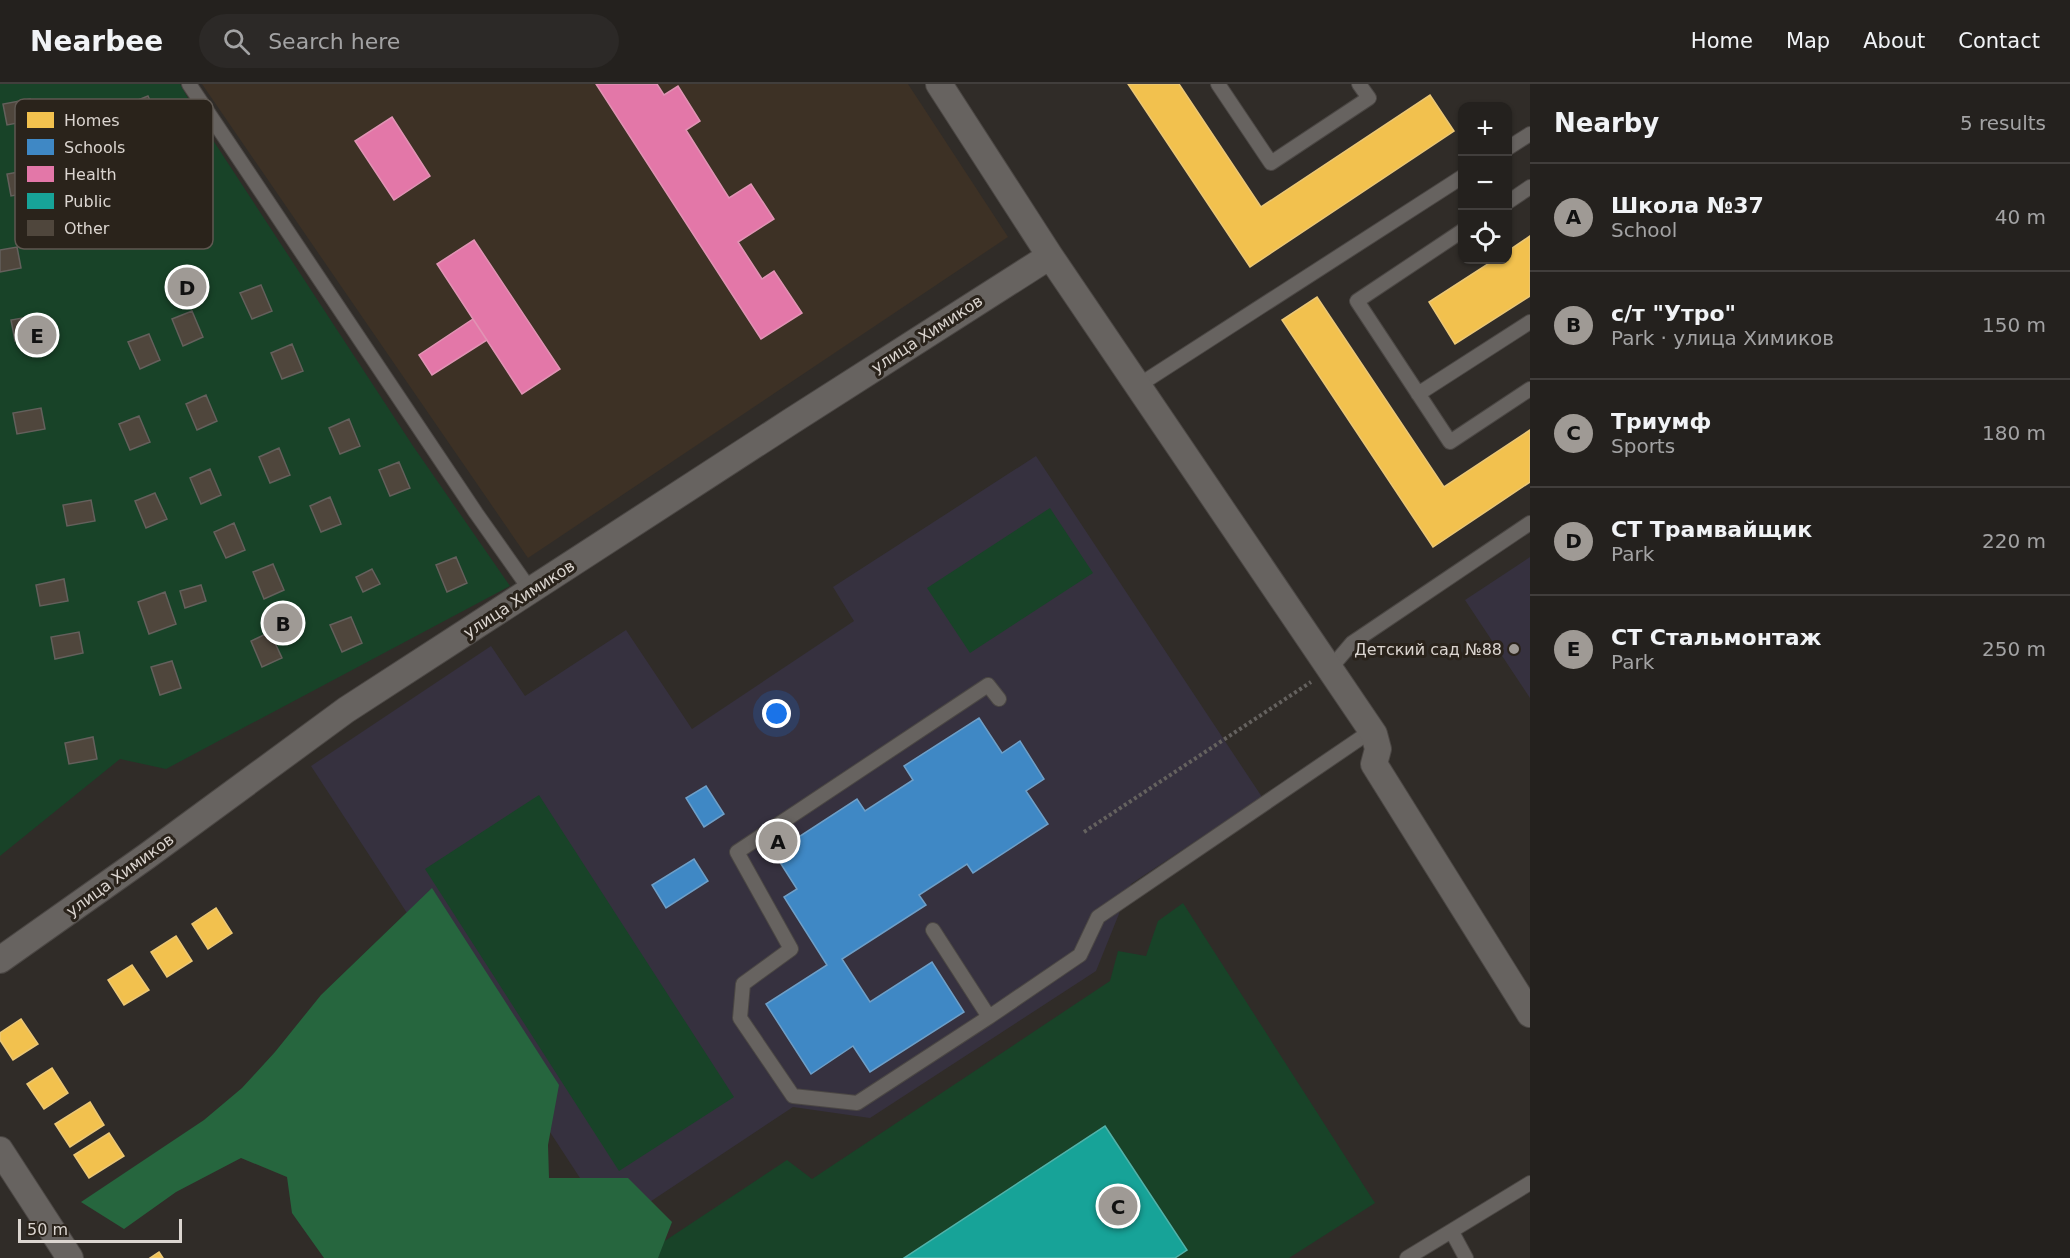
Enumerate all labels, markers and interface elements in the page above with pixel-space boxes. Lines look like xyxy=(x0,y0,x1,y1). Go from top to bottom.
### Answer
search box xyxy=(199,14,619,68)
text: Nearbee xyxy=(30,25,163,58)
icon: search xyxy=(220,25,253,58)
text: Search here xyxy=(268,29,400,54)
text: Home xyxy=(1691,29,1753,53)
text: Map xyxy=(1786,29,1830,53)
text: About xyxy=(1863,29,1925,53)
text: Contact xyxy=(1958,29,2040,53)
legend xyxy=(15,99,213,249)
map controls xyxy=(1458,102,1512,264)
button: + xyxy=(1458,102,1512,156)
text: Nearby xyxy=(1554,108,1659,138)
text: Homes xyxy=(64,111,120,130)
text: 5 results xyxy=(1960,111,2046,135)
text: Schools xyxy=(64,138,125,157)
button: − xyxy=(1458,156,1512,210)
text: Health xyxy=(64,165,117,184)
text: Public xyxy=(64,192,111,211)
text: Школа №37 xyxy=(1611,193,1764,218)
text: A xyxy=(1566,205,1581,229)
text: 40 m xyxy=(1995,205,2046,229)
button: locate xyxy=(1458,210,1512,264)
text: School xyxy=(1611,218,1677,242)
text: Other xyxy=(64,219,110,238)
pin: D xyxy=(168,264,207,310)
street label: улица Химиков xyxy=(868,291,986,377)
text: с/т "Утро" xyxy=(1611,301,1736,326)
pin: E xyxy=(18,312,57,358)
text: B xyxy=(1566,313,1581,337)
text: 150 m xyxy=(1982,313,2046,337)
text: Park · улица Химиков xyxy=(1611,326,1834,350)
text: Триумф xyxy=(1611,409,1711,434)
text: C xyxy=(1566,421,1581,445)
text: 180 m xyxy=(1982,421,2046,445)
text: Sports xyxy=(1611,434,1675,458)
text: СТ Трамвайщик xyxy=(1611,517,1812,542)
text: D xyxy=(1565,529,1582,553)
text: 220 m xyxy=(1982,529,2046,553)
text: Park xyxy=(1611,542,1654,566)
street label: улица Химиков xyxy=(460,556,578,642)
pin: B xyxy=(264,600,302,646)
text: СТ Стальмонтаж xyxy=(1611,625,1821,650)
text: E xyxy=(1567,637,1580,661)
text: 250 m xyxy=(1982,637,2046,661)
place label: Детский сад №88 xyxy=(1354,640,1502,659)
marker: Детский сад №88 xyxy=(1507,642,1521,656)
text: Park xyxy=(1611,650,1654,674)
your location xyxy=(762,699,791,728)
pin: A xyxy=(758,818,798,864)
street label: улица Химиков xyxy=(62,830,178,920)
pin: C xyxy=(1098,1184,1138,1228)
scale bar xyxy=(18,1216,182,1244)
text: 50 m xyxy=(27,1220,68,1239)

